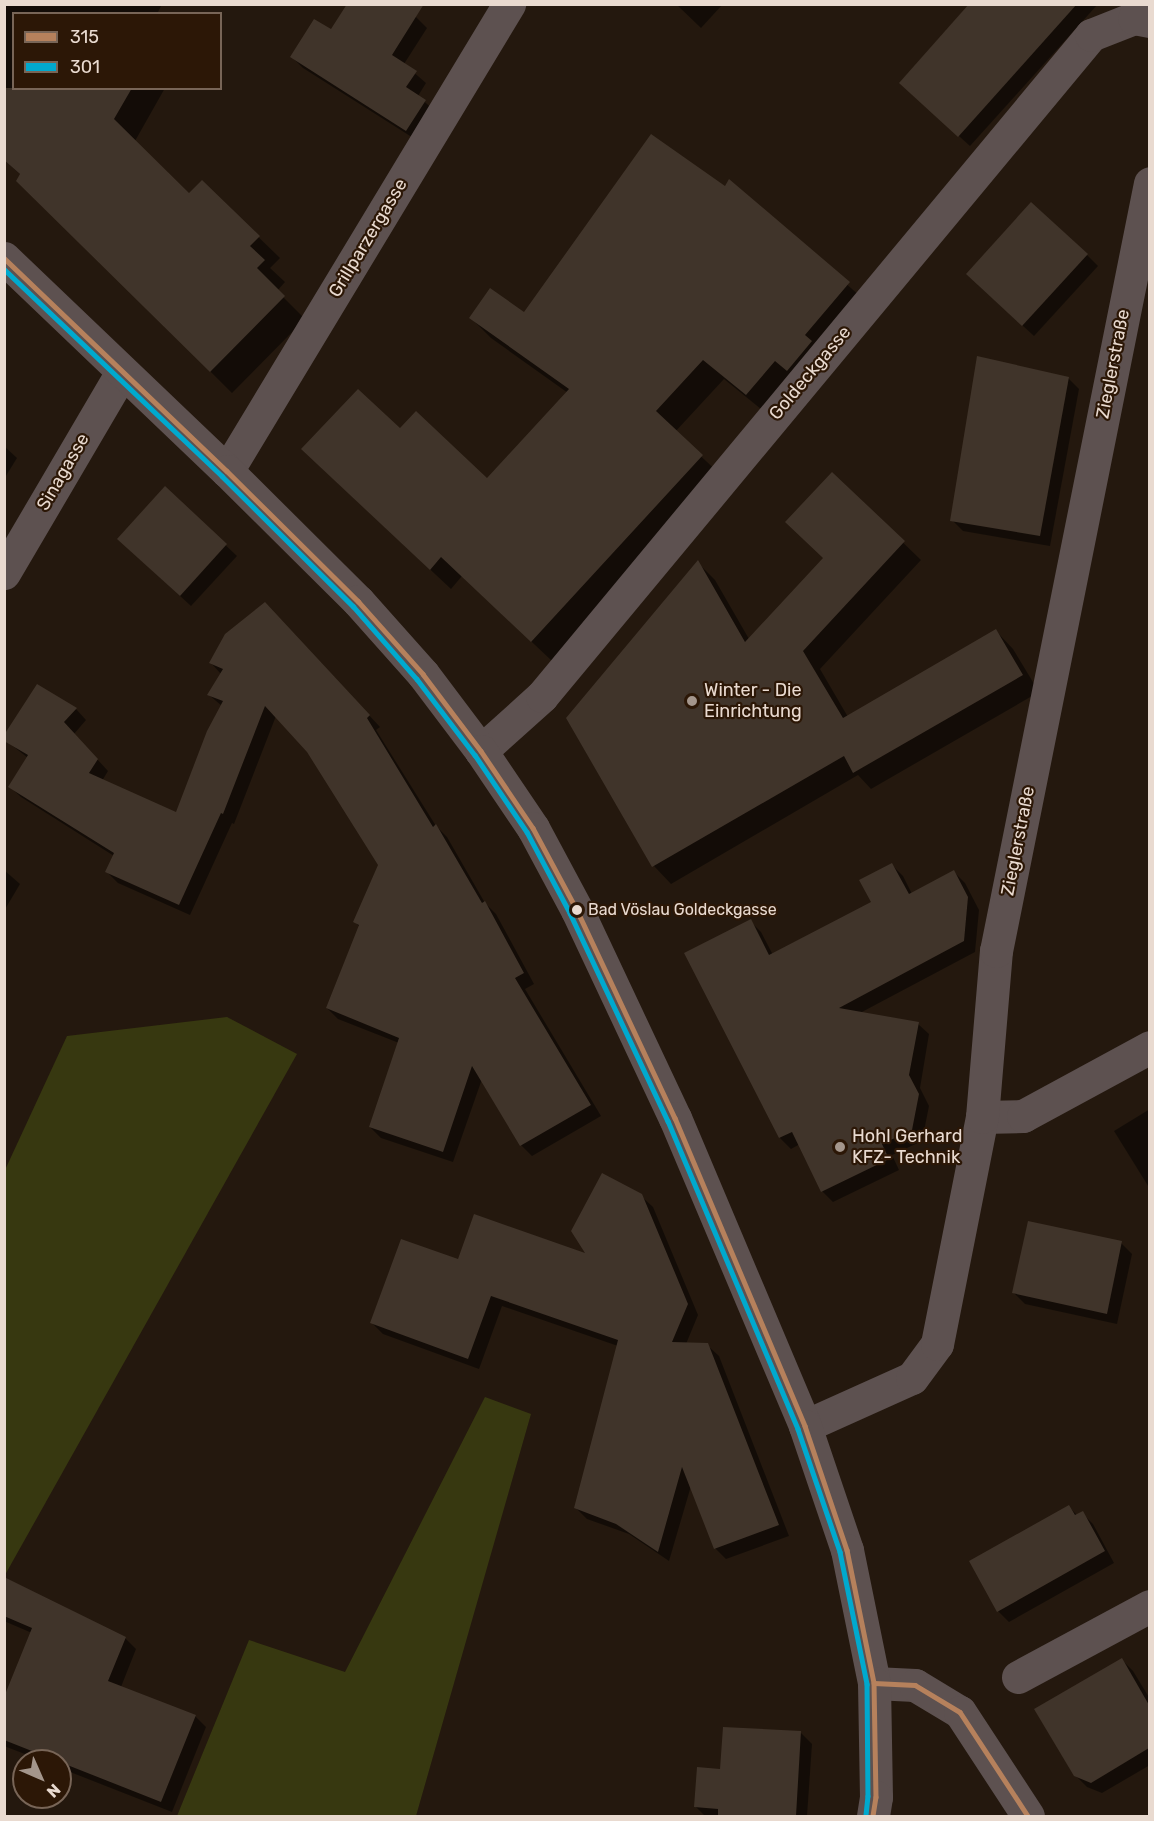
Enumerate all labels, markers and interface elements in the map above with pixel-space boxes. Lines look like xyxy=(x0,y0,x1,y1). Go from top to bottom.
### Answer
legend xyxy=(12,12,222,90)
text: 315 xyxy=(70,26,99,48)
text: 301 xyxy=(70,56,100,78)
street label: Grillparzergasse xyxy=(324,175,412,301)
street label: Zieglerstraße xyxy=(1092,308,1134,420)
street label: Goldeckgasse xyxy=(765,322,855,424)
street label: Sinagasse xyxy=(32,430,94,514)
place label: Winter - Die Einrichtung xyxy=(704,680,802,722)
marker: Winter - Die Einrichtung xyxy=(685,694,699,708)
street label: Zieglerstraße xyxy=(997,785,1039,897)
place label: Bad Vöslau Goldeckgasse xyxy=(588,900,777,920)
marker: Bad Vöslau Goldeckgasse xyxy=(571,904,583,916)
place label: Hohl Gerhard KFZ- Technik xyxy=(852,1126,962,1168)
marker: Hohl Gerhard KFZ- Technik xyxy=(833,1140,847,1154)
north arrow xyxy=(12,1749,72,1809)
text: N xyxy=(43,1780,64,1801)

